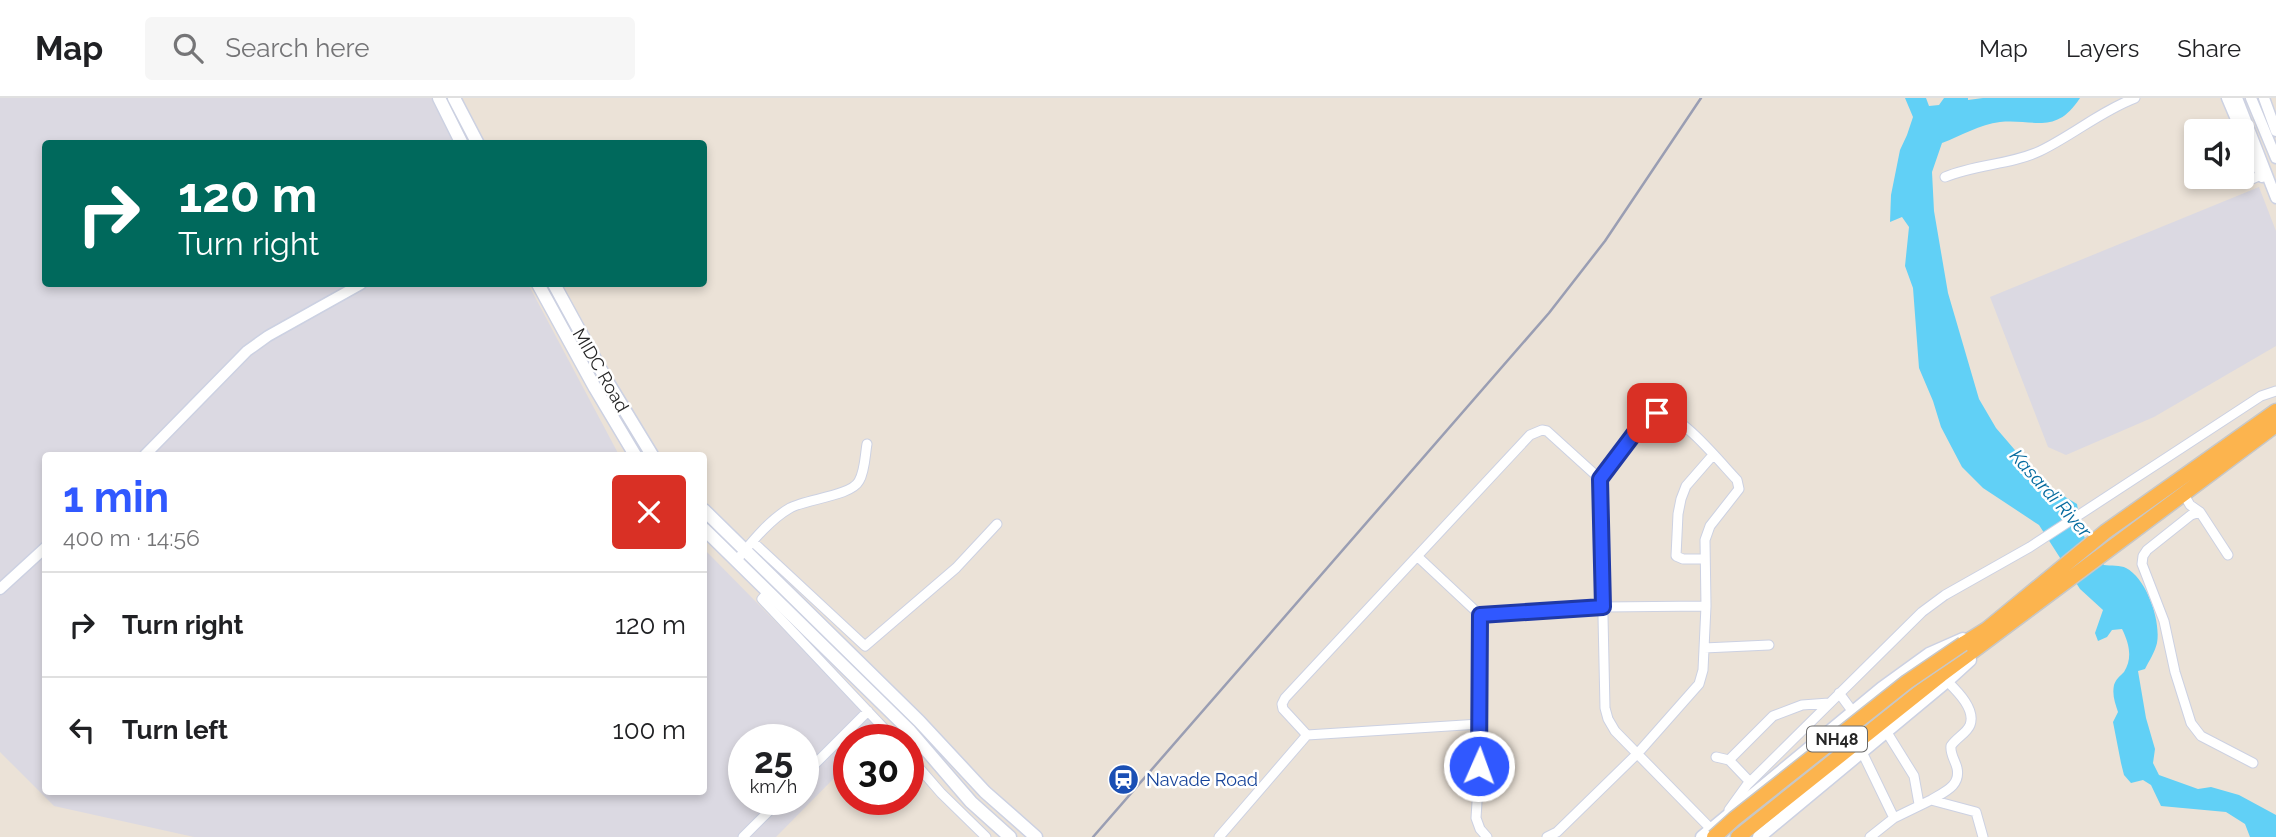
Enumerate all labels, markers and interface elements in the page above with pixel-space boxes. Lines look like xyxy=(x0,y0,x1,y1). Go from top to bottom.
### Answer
search box xyxy=(145,17,635,80)
text: Map xyxy=(35,29,103,68)
icon: search xyxy=(169,29,207,67)
text: Search here xyxy=(225,33,370,63)
text: Map xyxy=(1979,34,2028,63)
text: Layers xyxy=(2066,34,2139,63)
text: Share xyxy=(2177,34,2241,63)
map controls xyxy=(2184,119,2254,189)
button: sound xyxy=(2184,119,2254,189)
text: 120 m xyxy=(178,166,317,223)
icon: right xyxy=(63,168,154,259)
text: Turn right xyxy=(178,225,319,262)
street label: MIDC Road xyxy=(569,324,633,416)
pin xyxy=(1627,383,1687,443)
icon: arrive xyxy=(1638,394,1676,432)
water label: Kasardi River xyxy=(2006,444,2097,543)
text: 1 min xyxy=(63,473,169,522)
button: close xyxy=(612,475,686,549)
text: 400 m · 14:56 xyxy=(63,524,200,551)
icon: right xyxy=(63,606,101,644)
text: Turn right xyxy=(122,610,243,640)
text: 120 m xyxy=(615,610,686,640)
icon: left xyxy=(63,711,101,749)
text: Turn left xyxy=(122,715,228,745)
text: 100 m xyxy=(613,715,686,745)
speed limit sign: 30 xyxy=(833,724,924,815)
road number: NH48 xyxy=(1807,726,1867,752)
position arrow xyxy=(1442,729,1516,803)
text: 25 xyxy=(754,740,793,781)
station icon: Navade Road xyxy=(1106,762,1140,796)
place label: Navade Road xyxy=(1146,769,1258,790)
text: km/h xyxy=(750,776,797,797)

